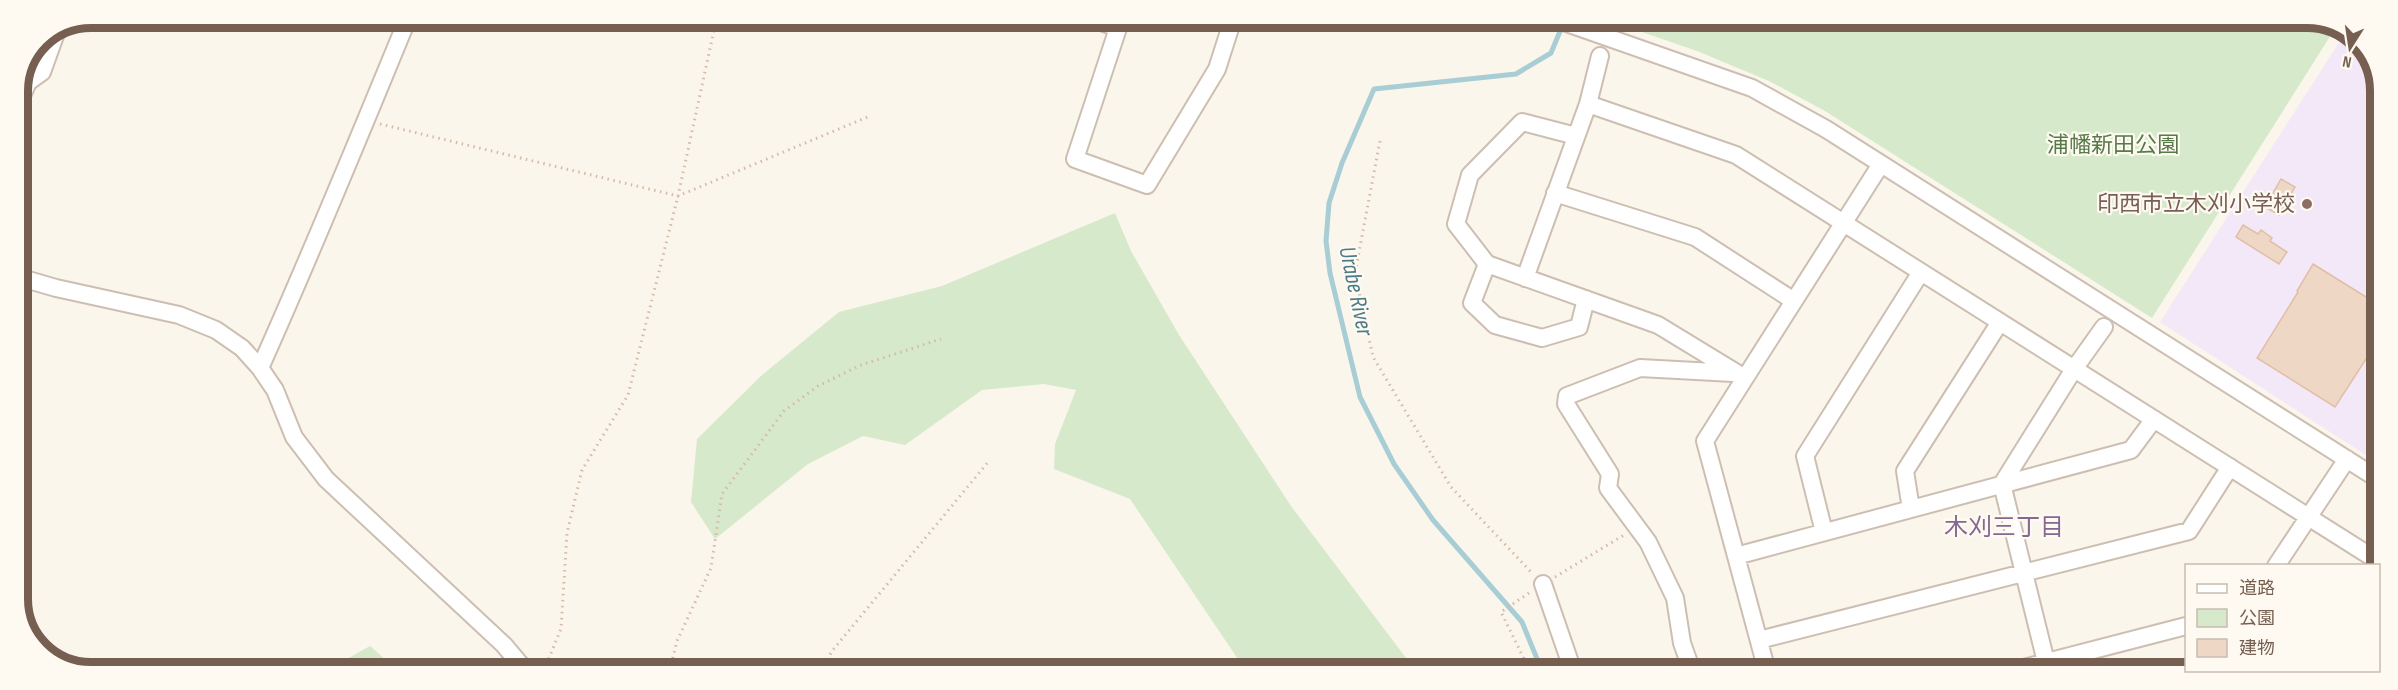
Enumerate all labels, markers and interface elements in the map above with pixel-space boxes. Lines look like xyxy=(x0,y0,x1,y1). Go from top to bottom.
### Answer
north arrow xyxy=(2320,18,2380,78)
text: N xyxy=(2341,51,2353,71)
park label: 浦幡新田公園 xyxy=(2047,132,2179,159)
place label: 印西市立木刈小学校 xyxy=(2097,191,2295,218)
marker: 印西市立木刈小学校 xyxy=(2300,197,2314,211)
water label: Urabe River xyxy=(1332,244,1380,340)
district label: 木刈三丁目 xyxy=(1944,513,2064,542)
legend xyxy=(2185,564,2380,672)
text: 道路 xyxy=(2239,578,2275,599)
text: 公園 xyxy=(2239,608,2275,629)
text: 建物 xyxy=(2239,638,2275,659)

